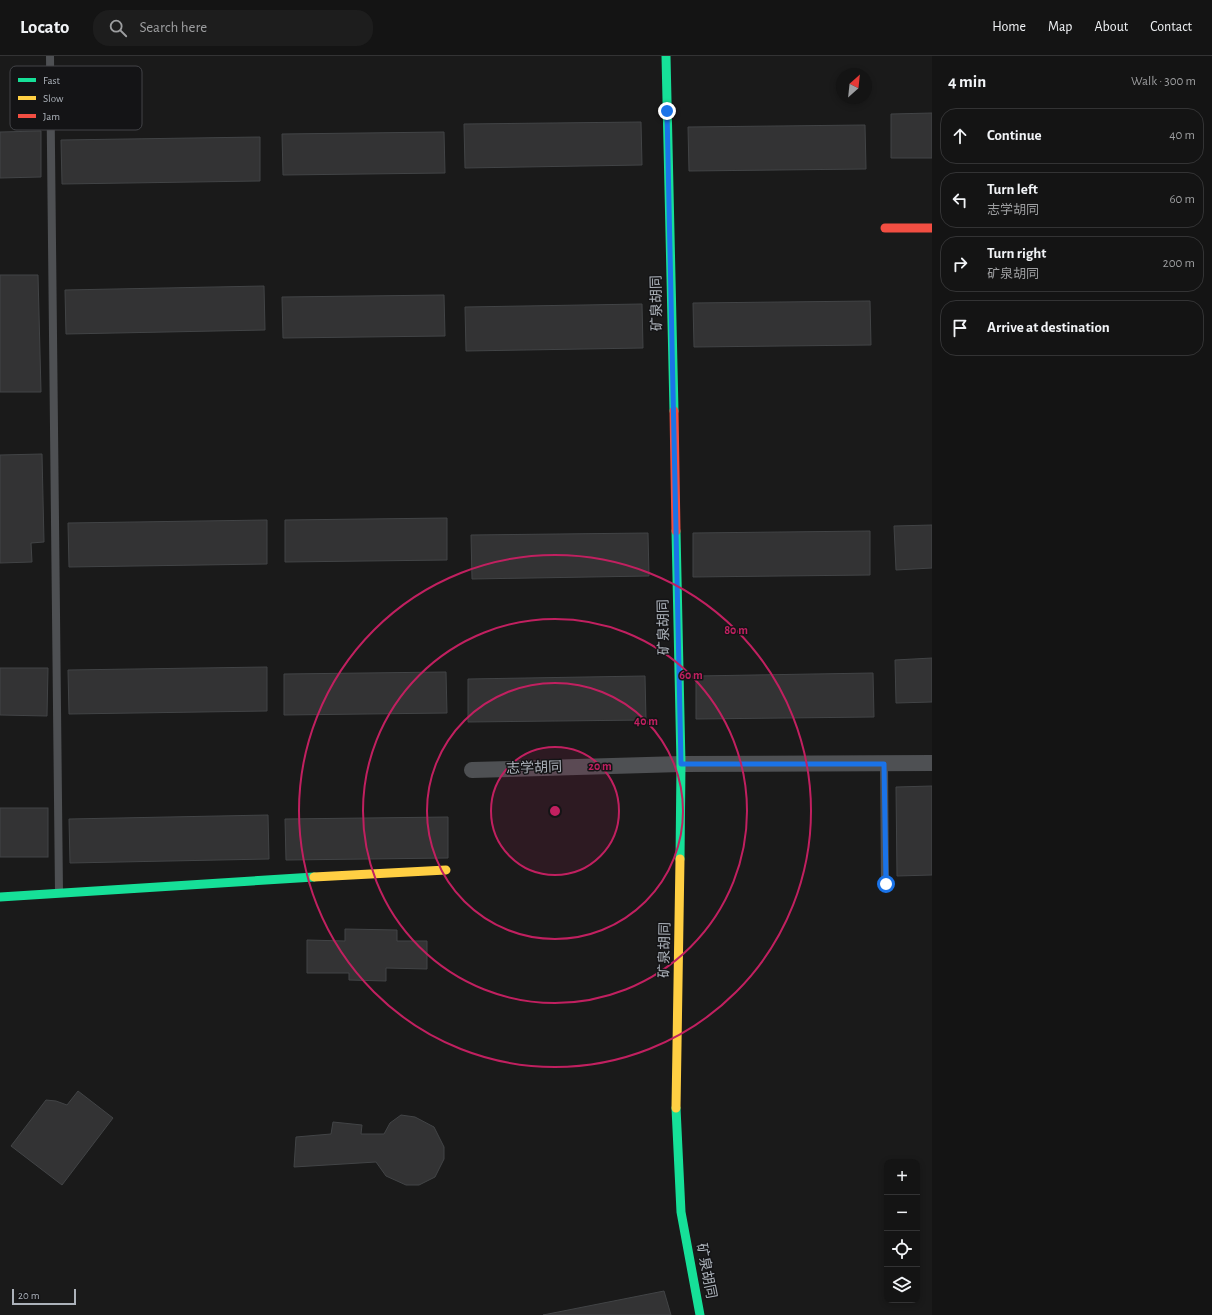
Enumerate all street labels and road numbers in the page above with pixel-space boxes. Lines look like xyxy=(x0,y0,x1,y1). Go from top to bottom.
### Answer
street label: 矿泉胡同 xyxy=(648,275,664,331)
street label: 矿泉胡同 xyxy=(655,599,671,655)
street label: 志学胡同 xyxy=(506,759,562,776)
street label: 矿泉胡同 xyxy=(656,922,672,978)
street label: 矿泉胡同 xyxy=(694,1242,720,1300)

